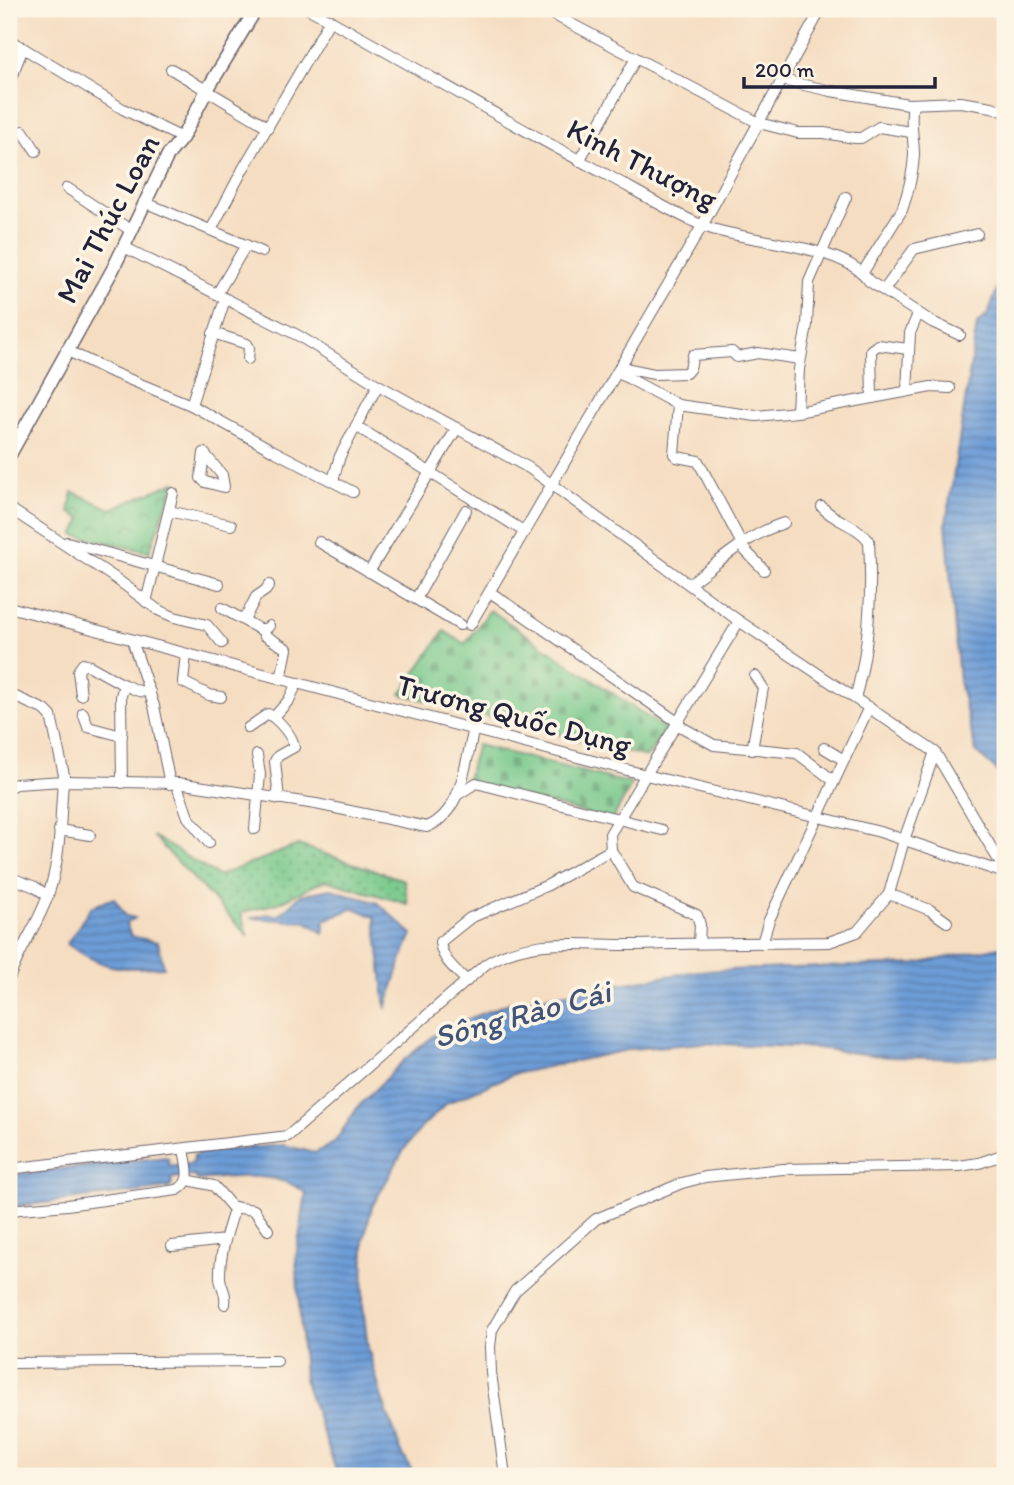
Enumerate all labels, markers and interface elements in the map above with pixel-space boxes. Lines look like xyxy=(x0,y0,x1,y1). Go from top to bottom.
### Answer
scale bar xyxy=(744,46,935,90)
text: 200 m xyxy=(755,57,815,82)
street label: Kinh Thượng xyxy=(561,110,724,218)
street label: Mai Thúc Loan xyxy=(48,128,168,310)
street label: Trương Quốc Dụng xyxy=(393,665,636,764)
water label: Sông Rào Cái xyxy=(429,971,617,1056)

